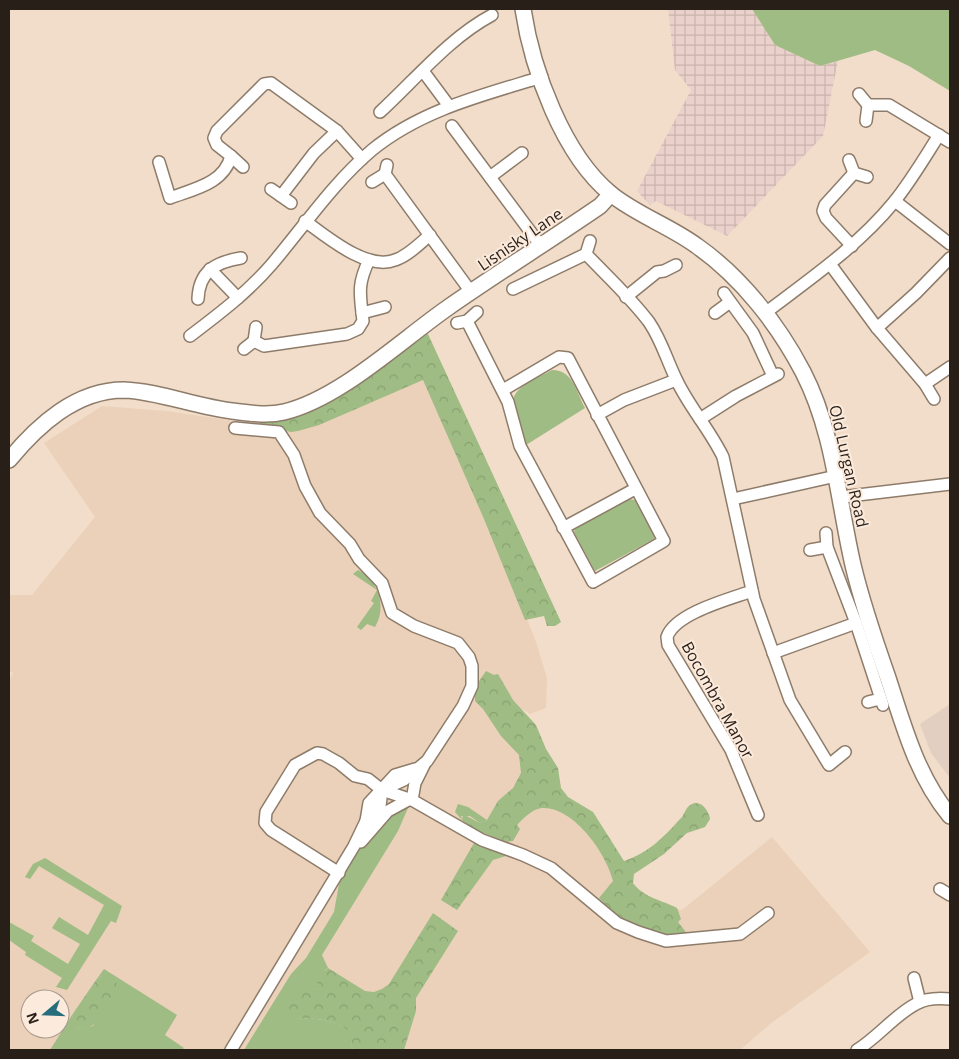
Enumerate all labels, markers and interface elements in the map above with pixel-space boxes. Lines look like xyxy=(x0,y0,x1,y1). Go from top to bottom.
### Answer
street label: Lisnisky Lane xyxy=(473,202,567,276)
street label: Old Lurgan Road xyxy=(824,403,874,529)
street label: Bocombra Manor xyxy=(677,638,760,763)
north arrow xyxy=(20,989,70,1039)
text: N xyxy=(21,1010,43,1027)

